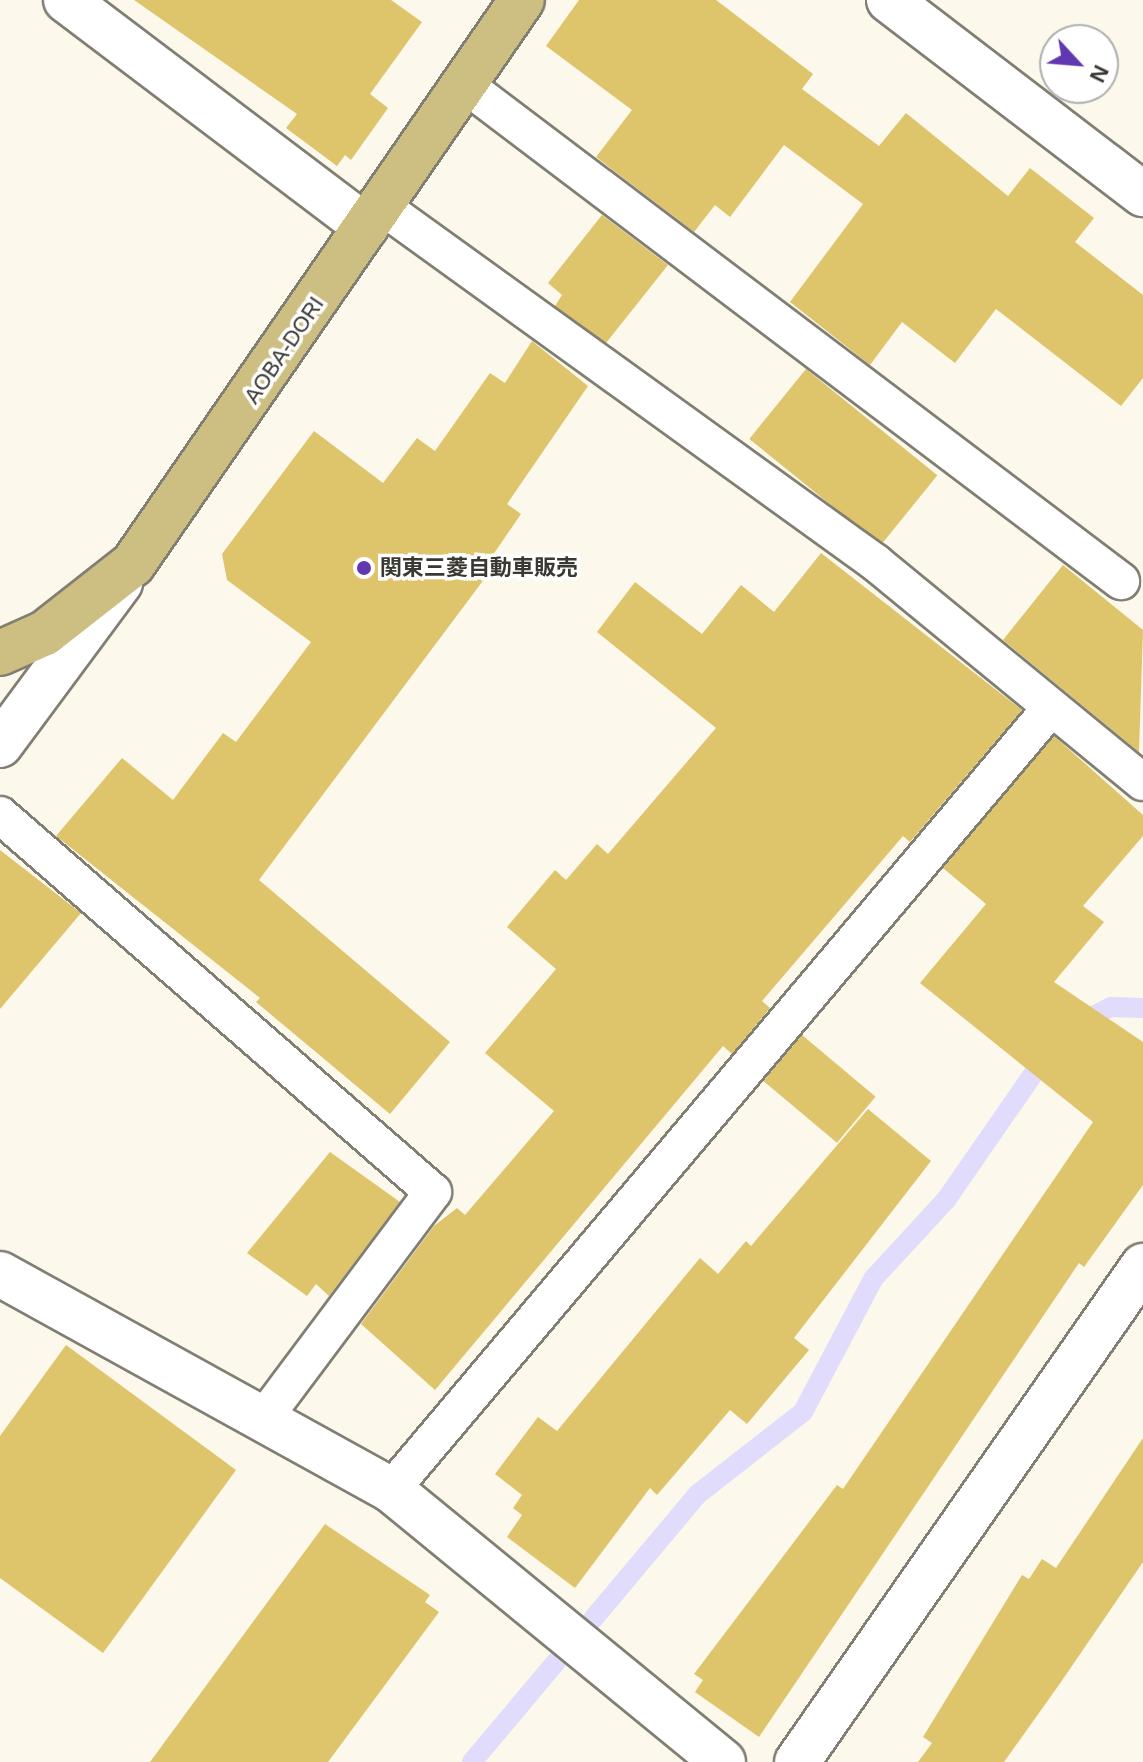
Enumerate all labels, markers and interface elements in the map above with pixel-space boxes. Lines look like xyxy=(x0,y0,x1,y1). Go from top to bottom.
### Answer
north arrow xyxy=(1039,24,1119,104)
text: N xyxy=(1085,61,1114,86)
street label: AOBA-DORI xyxy=(239,291,329,409)
place label: 関東三菱自動車販売 xyxy=(380,555,578,581)
marker: 関東三菱自動車販売 xyxy=(355,559,373,577)

